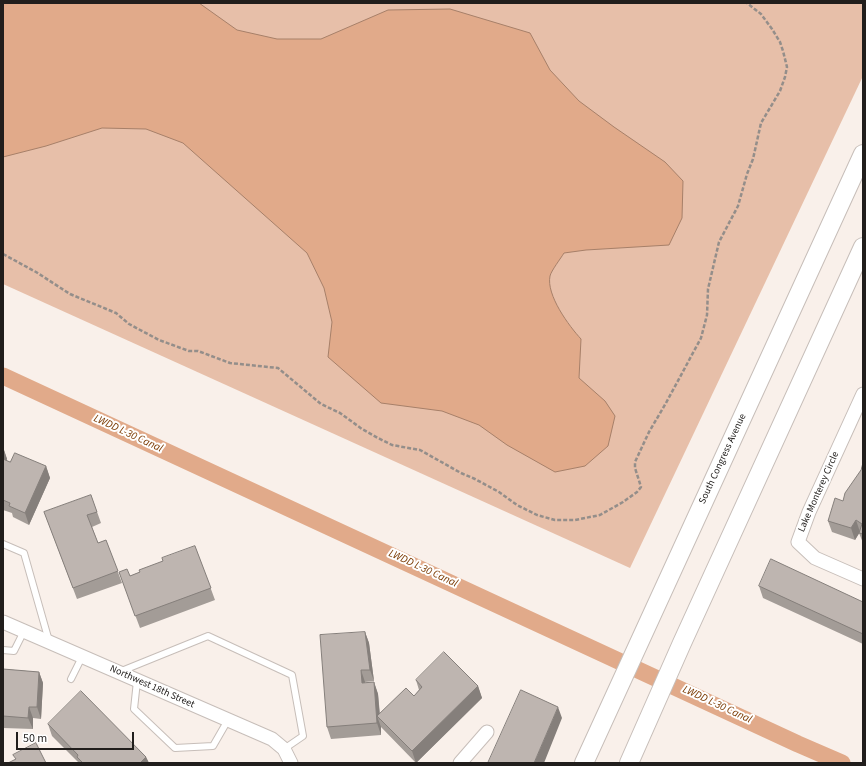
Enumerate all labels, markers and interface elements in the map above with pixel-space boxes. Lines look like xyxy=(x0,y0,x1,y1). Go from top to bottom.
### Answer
water label: LWDD L-30 Canal xyxy=(91,412,165,456)
street label: South Congress Avenue xyxy=(697,412,749,506)
street label: Lake Monterey Circle xyxy=(796,450,842,534)
water label: LWDD L-30 Canal xyxy=(386,547,460,591)
street label: Northwest 18th Street xyxy=(108,663,196,711)
water label: LWDD L-30 Canal xyxy=(680,683,754,727)
scale bar xyxy=(18,724,136,750)
text: 50 m xyxy=(23,730,47,747)

